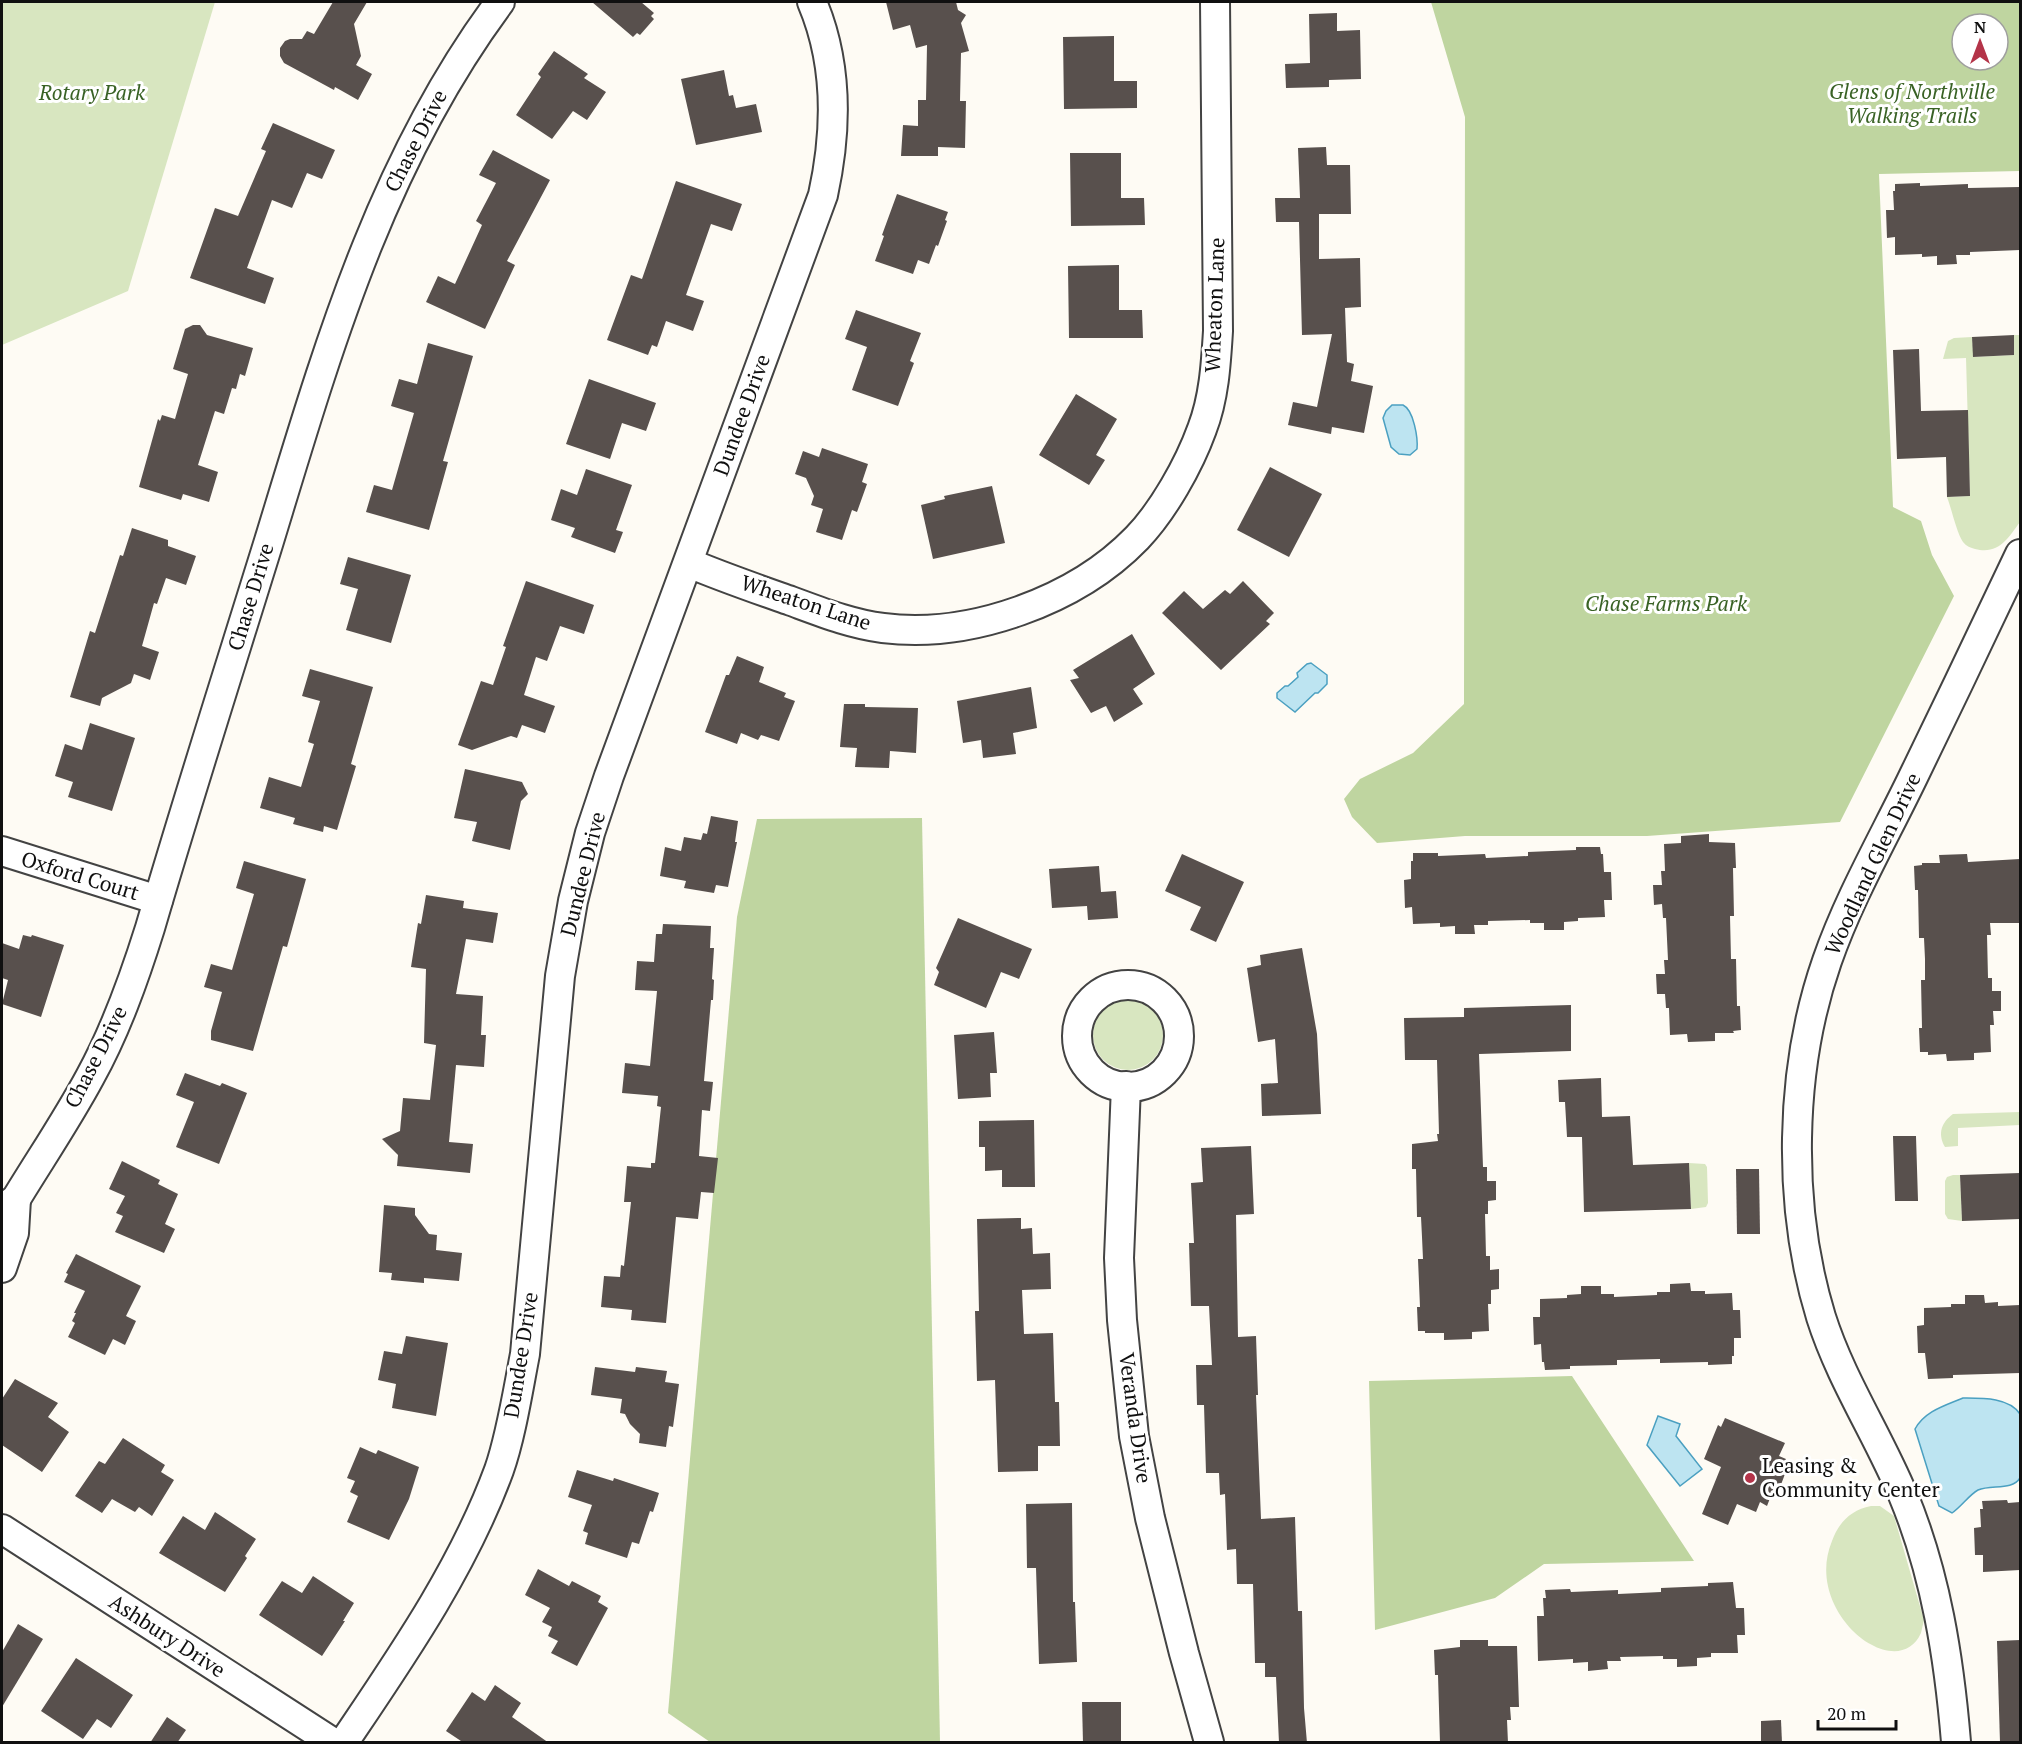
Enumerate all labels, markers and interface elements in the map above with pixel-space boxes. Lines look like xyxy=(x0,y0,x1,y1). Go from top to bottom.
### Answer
north arrow xyxy=(1950,12,2010,72)
text: N xyxy=(1974,16,1986,38)
park label: Glens of Northville Walking Trails xyxy=(1829,77,1995,129)
park label: Rotary Park xyxy=(38,78,146,106)
street label: Chase Drive xyxy=(377,85,453,196)
street label: Wheaton Lane xyxy=(1198,237,1230,373)
street label: Dundee Drive xyxy=(706,350,776,479)
street label: Chase Drive xyxy=(220,539,280,654)
street label: Wheaton Lane xyxy=(738,568,875,636)
park label: Chase Farms Park xyxy=(1585,589,1748,617)
street label: Woodland Glen Drive xyxy=(1818,768,1927,959)
street label: Dundee Drive xyxy=(553,809,611,939)
street label: Oxford Court xyxy=(18,844,143,906)
street label: Chase Drive xyxy=(57,1001,133,1112)
street label: Dundee Drive xyxy=(496,1290,544,1420)
street label: Veranda Drive xyxy=(1113,1351,1159,1485)
place label: Leasing & Community Center xyxy=(1762,1451,1940,1503)
marker: Leasing & Community Center xyxy=(1743,1471,1757,1485)
street label: Ashbury Drive xyxy=(104,1587,231,1683)
scale bar xyxy=(1818,1693,1896,1731)
text: 20 m xyxy=(1827,1701,1867,1725)

